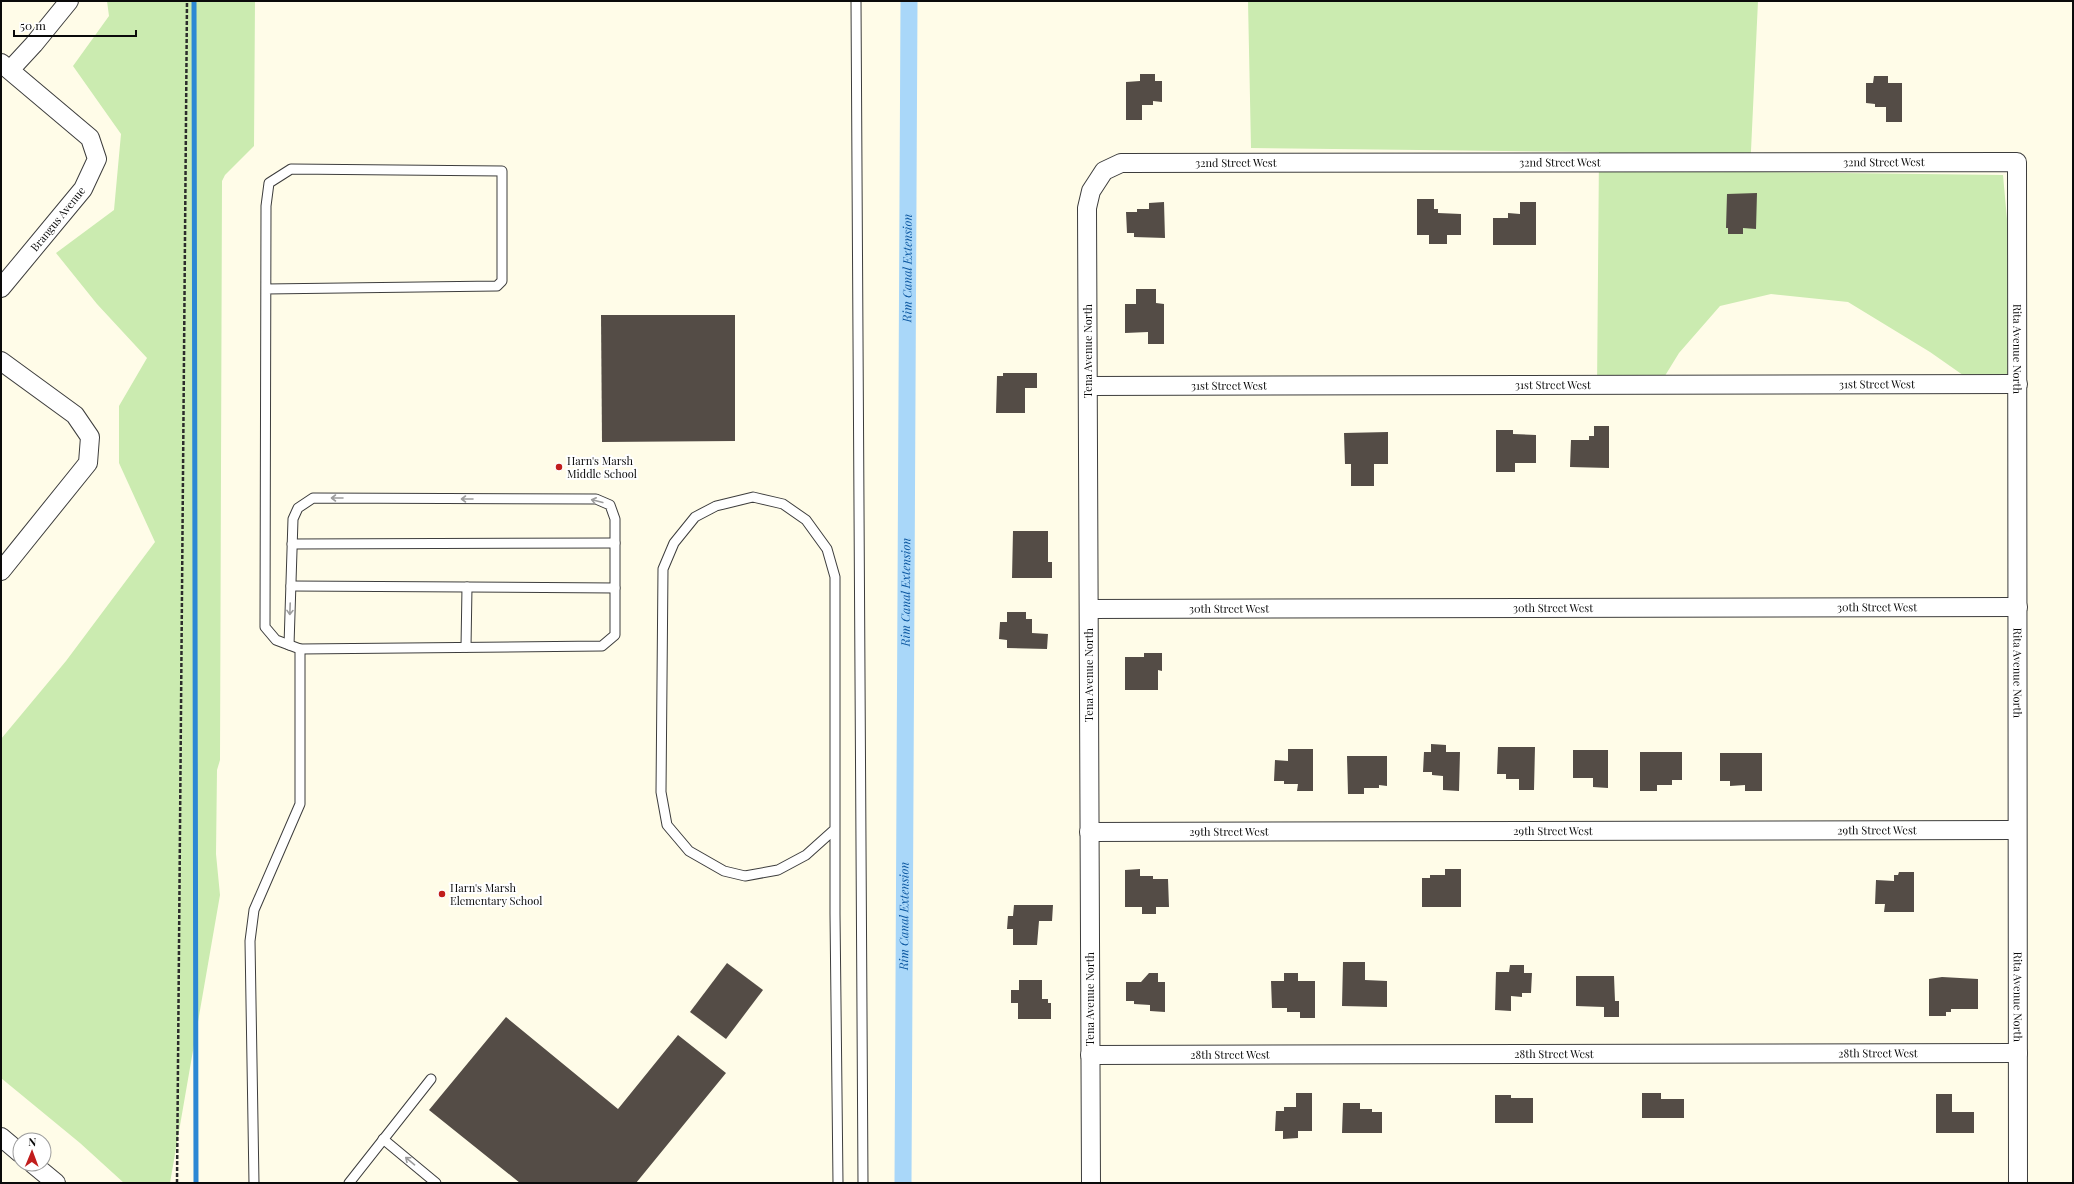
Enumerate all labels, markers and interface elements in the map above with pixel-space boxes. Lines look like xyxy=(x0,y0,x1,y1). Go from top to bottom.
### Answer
scale bar xyxy=(14,12,136,38)
text: 50 m xyxy=(20,17,46,33)
street label: 32nd Street West xyxy=(1519,154,1601,170)
street label: 32nd Street West xyxy=(1843,154,1925,169)
street label: 32nd Street West xyxy=(1195,155,1277,170)
street label: Brangus Avenue xyxy=(27,183,89,254)
water label: Rim Canal Extension xyxy=(898,214,915,323)
street label: Tena Avenue North xyxy=(1080,303,1095,398)
street label: Rita Avenue North xyxy=(2010,304,2025,394)
street label: 31st Street West xyxy=(1839,376,1915,391)
street label: 31st Street West xyxy=(1515,377,1591,392)
street label: 31st Street West xyxy=(1191,378,1267,393)
place label: Harn's Marsh Middle School xyxy=(567,453,637,481)
marker: Harn's Marsh Middle School xyxy=(554,462,564,472)
one-way arrow xyxy=(331,494,344,502)
one-way arrow xyxy=(461,495,474,503)
one-way arrow xyxy=(590,496,603,504)
water label: Rim Canal Extension xyxy=(897,538,913,647)
street label: 30th Street West xyxy=(1837,599,1917,614)
street label: 30th Street West xyxy=(1513,600,1593,615)
street label: 30th Street West xyxy=(1189,601,1269,616)
one-way arrow xyxy=(286,602,294,615)
street label: Tena Avenue North xyxy=(1081,627,1096,722)
street label: Rita Avenue North xyxy=(2010,628,2026,718)
street label: 29th Street West xyxy=(1837,822,1917,837)
street label: 29th Street West xyxy=(1513,823,1593,838)
street label: 29th Street West xyxy=(1189,824,1269,839)
water label: Rim Canal Extension xyxy=(895,862,912,971)
place label: Harn's Marsh Elementary School xyxy=(450,880,542,908)
marker: Harn's Marsh Elementary School xyxy=(437,889,447,899)
street label: Tena Avenue North xyxy=(1082,951,1097,1046)
street label: Rita Avenue North xyxy=(2011,952,2026,1042)
street label: 28th Street West xyxy=(1838,1045,1918,1060)
street label: 28th Street West xyxy=(1514,1046,1594,1061)
street label: 28th Street West xyxy=(1190,1047,1270,1062)
north arrow xyxy=(12,1132,52,1172)
text: N xyxy=(28,1134,36,1149)
one-way arrow xyxy=(404,1157,415,1165)

